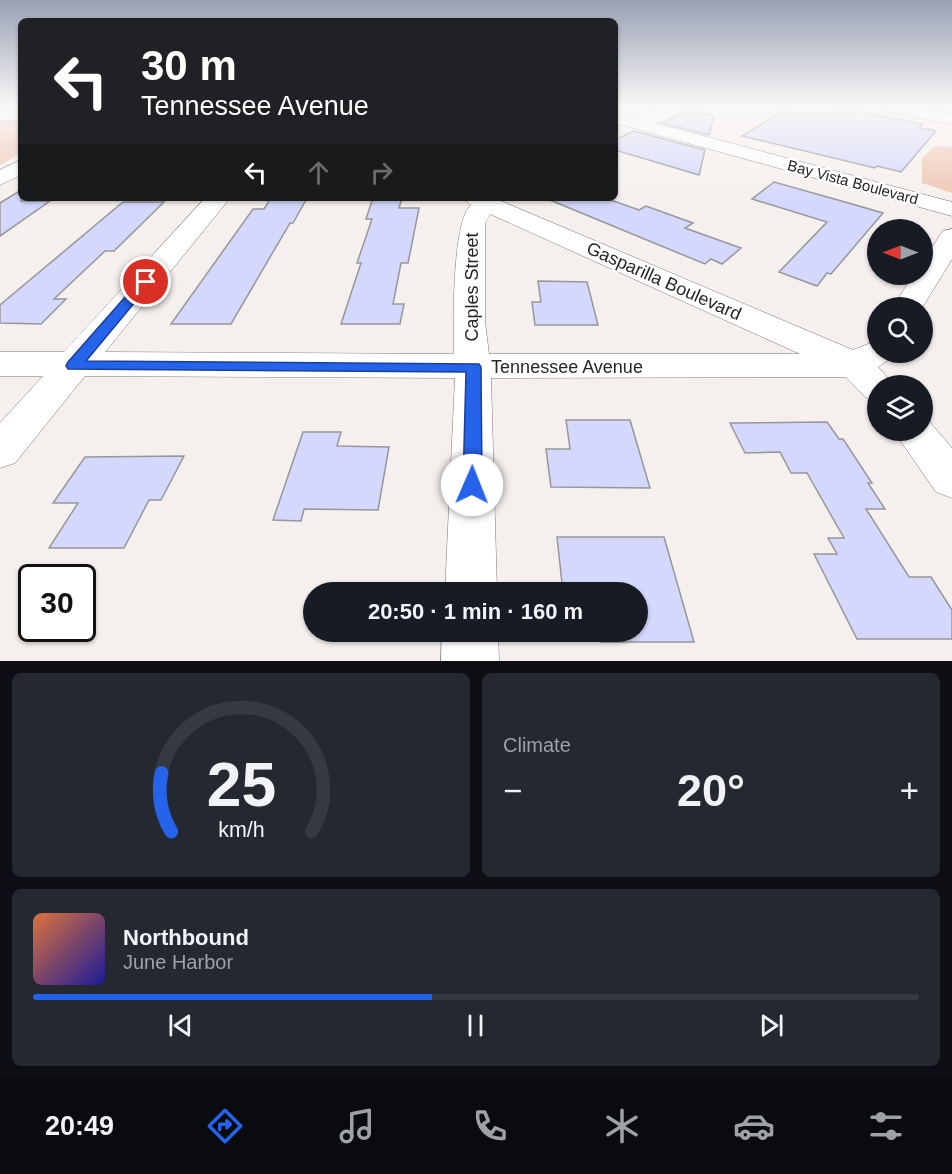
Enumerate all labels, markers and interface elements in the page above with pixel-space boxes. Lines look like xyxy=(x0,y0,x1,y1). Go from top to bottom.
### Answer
icon: left xyxy=(42,42,120,120)
text: 30 m xyxy=(141,42,237,89)
text: Tennessee Avenue xyxy=(141,91,369,121)
icon: left xyxy=(239,156,272,189)
icon: ahead xyxy=(302,156,335,189)
icon: right xyxy=(365,156,398,189)
street label: Bay Vista Boulevard xyxy=(786,156,920,208)
north arrow xyxy=(867,219,933,285)
map controls xyxy=(867,219,933,441)
street label: Caples Street xyxy=(462,232,482,342)
street label: Gasparilla Boulevard xyxy=(584,238,744,324)
pin xyxy=(120,256,171,307)
icon: arrive xyxy=(129,265,162,298)
button: search xyxy=(867,297,933,363)
street label: Tennessee Avenue xyxy=(491,357,643,377)
button: layers xyxy=(867,375,933,441)
position arrow xyxy=(440,453,504,517)
speed limit sign: 30 xyxy=(18,564,96,642)
text: 20:50 · 1 min · 160 m xyxy=(368,599,583,624)
text: Climate xyxy=(503,734,571,756)
text: 25 xyxy=(206,750,276,819)
text: 20° xyxy=(677,765,745,816)
text: − xyxy=(503,772,522,809)
text: + xyxy=(900,772,919,809)
text: km/h xyxy=(218,818,264,842)
text: Northbound xyxy=(123,925,249,950)
text: June Harbor xyxy=(123,951,233,973)
icon: previous xyxy=(164,1009,197,1042)
icon: pause xyxy=(459,1009,492,1042)
icon: next xyxy=(755,1009,788,1042)
icon: directions xyxy=(204,1105,246,1147)
icon: music xyxy=(336,1105,378,1147)
icon: phone xyxy=(469,1105,511,1147)
icon: climate xyxy=(601,1105,643,1147)
icon: car xyxy=(733,1105,775,1147)
icon: filters xyxy=(865,1105,907,1147)
text: 20:49 xyxy=(45,1111,114,1141)

